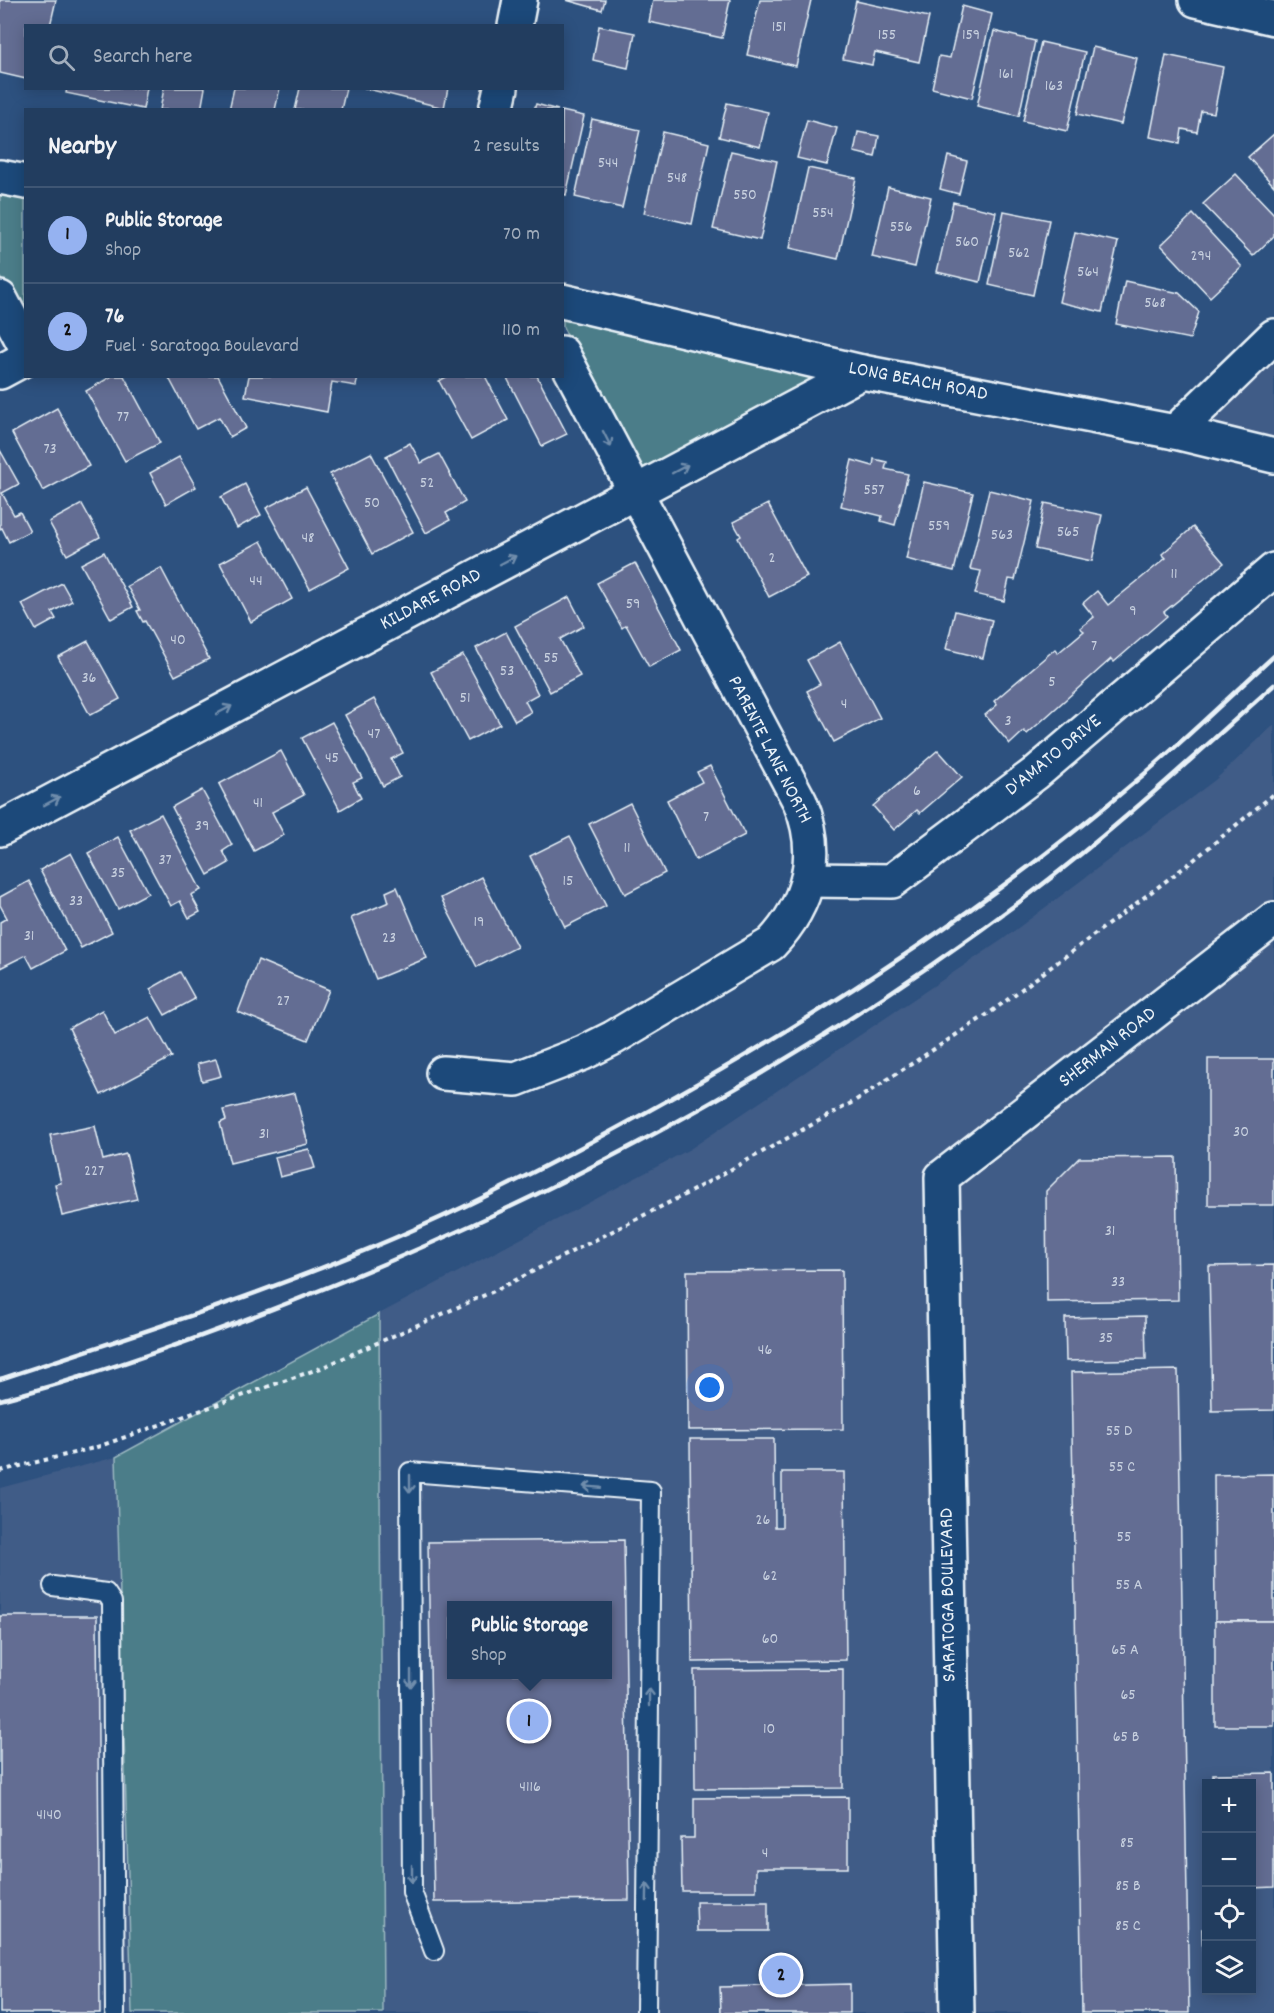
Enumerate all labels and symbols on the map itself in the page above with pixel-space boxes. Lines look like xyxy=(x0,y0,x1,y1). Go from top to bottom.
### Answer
house number: 151 xyxy=(772,16,786,39)
house number: 155 xyxy=(878,24,896,47)
house number: 159 xyxy=(962,24,980,47)
house number: 161 xyxy=(999,63,1013,86)
house number: 163 xyxy=(1045,75,1063,98)
house number: 544 xyxy=(598,152,618,175)
house number: 548 xyxy=(667,167,687,190)
house number: 550 xyxy=(733,184,757,207)
house number: 554 xyxy=(812,202,834,225)
house number: 556 xyxy=(890,216,912,239)
house number: 560 xyxy=(955,231,979,254)
house number: 562 xyxy=(1008,242,1030,265)
house number: 294 xyxy=(1191,245,1211,268)
house number: 564 xyxy=(1077,261,1099,284)
house number: 568 xyxy=(1144,292,1166,315)
street label: LONG BEACH ROAD xyxy=(846,355,990,409)
house number: 77 xyxy=(117,406,129,429)
one-way arrow xyxy=(602,430,614,448)
house number: 73 xyxy=(43,438,57,461)
one-way arrow xyxy=(671,463,688,475)
house number: 52 xyxy=(420,472,434,495)
house number: 557 xyxy=(864,479,884,502)
house number: 50 xyxy=(364,492,380,515)
house number: 559 xyxy=(928,515,950,538)
house number: 565 xyxy=(1057,521,1079,544)
house number: 563 xyxy=(991,524,1013,547)
house number: 48 xyxy=(301,527,315,550)
house number: 2 xyxy=(769,547,776,570)
one-way arrow xyxy=(498,554,516,565)
street label: KILDARE ROAD xyxy=(376,562,486,638)
house number: 11 xyxy=(1170,563,1178,586)
house number: 44 xyxy=(249,570,263,593)
house number: 59 xyxy=(626,593,640,616)
house number: 9 xyxy=(1129,600,1137,623)
house number: 40 xyxy=(170,629,186,652)
house number: 7 xyxy=(1091,635,1097,658)
house number: 55 xyxy=(544,647,558,670)
house number: 53 xyxy=(500,660,514,683)
house number: 36 xyxy=(82,667,97,690)
street label: PARENTE LANE NORTH xyxy=(720,671,818,829)
house number: 5 xyxy=(1048,671,1056,694)
house number: 51 xyxy=(460,687,470,710)
house number: 4 xyxy=(841,693,847,716)
one-way arrow xyxy=(215,704,232,716)
street label: D'AMATO DRIVE xyxy=(1000,708,1108,804)
house number: 3 xyxy=(1004,710,1012,733)
house number: 47 xyxy=(368,723,380,746)
house number: 45 xyxy=(325,747,339,770)
house number: 6 xyxy=(913,780,921,803)
house number: 41 xyxy=(253,792,263,815)
one-way arrow xyxy=(42,795,60,807)
house number: 7 xyxy=(703,806,709,829)
house number: 39 xyxy=(195,815,209,838)
house number: 11 xyxy=(623,837,631,860)
house number: 37 xyxy=(158,849,172,872)
house number: 35 xyxy=(111,862,125,885)
house number: 15 xyxy=(563,870,573,893)
house number: 33 xyxy=(69,890,83,913)
house number: 19 xyxy=(474,911,484,934)
house number: 31 xyxy=(24,925,34,948)
house number: 23 xyxy=(382,927,396,950)
house number: 27 xyxy=(276,990,290,1013)
street label: SHERMAN ROAD xyxy=(1053,1001,1163,1095)
house number: 30 xyxy=(1233,1121,1249,1144)
house number: 31 xyxy=(259,1123,269,1146)
house number: 227 xyxy=(84,1160,104,1183)
house number: 31 xyxy=(1105,1220,1115,1243)
house number: 33 xyxy=(1111,1271,1125,1294)
house number: 35 xyxy=(1099,1327,1113,1350)
house number: 46 xyxy=(758,1339,772,1362)
your location xyxy=(695,1373,724,1402)
house number: 55 D xyxy=(1106,1420,1132,1443)
house number: 55 C xyxy=(1109,1456,1135,1479)
one-way arrow xyxy=(404,1474,416,1494)
one-way arrow xyxy=(583,1481,603,1492)
street label: SARATOGA BOULEVARD xyxy=(933,1508,965,1682)
house number: 26 xyxy=(756,1509,771,1532)
house number: 55 xyxy=(1117,1526,1131,1549)
house number: 62 xyxy=(763,1565,777,1588)
house number: 55 A xyxy=(1115,1574,1143,1597)
house number: 60 xyxy=(762,1628,778,1651)
house number: 65 A xyxy=(1111,1639,1139,1662)
one-way arrow xyxy=(405,1669,417,1689)
house number: 65 xyxy=(1120,1684,1136,1707)
one-way arrow xyxy=(643,1687,655,1707)
pin: 1 xyxy=(510,1698,548,1744)
house number: 10 xyxy=(763,1718,775,1741)
house number: 65 B xyxy=(1113,1726,1139,1749)
house number: 4116 xyxy=(519,1776,541,1799)
house number: 4140 xyxy=(36,1804,62,1827)
house number: 85 xyxy=(1120,1832,1134,1855)
house number: 4 xyxy=(762,1842,768,1865)
one-way arrow xyxy=(406,1864,417,1884)
house number: 85 B xyxy=(1115,1875,1141,1898)
one-way arrow xyxy=(642,1882,653,1902)
house number: 85 C xyxy=(1115,1915,1141,1938)
pin: 2 xyxy=(762,1952,800,1998)

